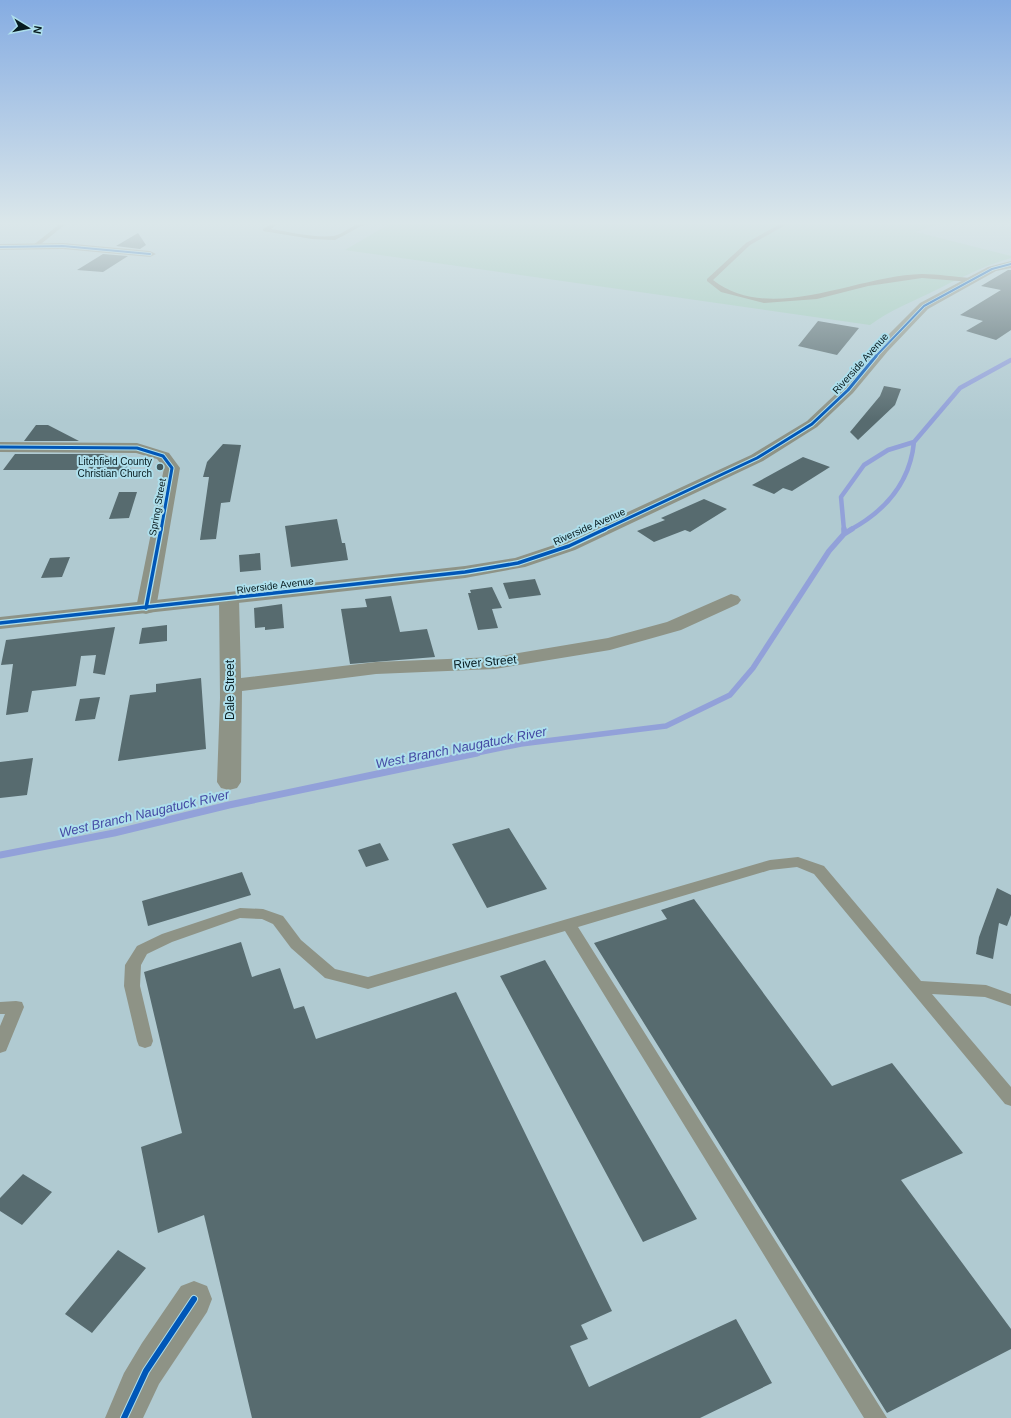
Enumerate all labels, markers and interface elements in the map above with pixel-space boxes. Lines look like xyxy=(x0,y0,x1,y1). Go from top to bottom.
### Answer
north arrow xyxy=(8,8,48,48)
text: N xyxy=(31,25,44,35)
street label: Riverside Avenue xyxy=(830,330,891,396)
place label: Litchfield County Christian Church xyxy=(78,456,152,479)
marker: Litchfield County Christian Church xyxy=(155,462,165,472)
street label: Spring Street xyxy=(147,477,168,537)
street label: Riverside Avenue xyxy=(551,505,627,547)
street label: Riverside Avenue xyxy=(236,575,315,596)
street label: River Street xyxy=(453,652,518,672)
street label: Dale Street xyxy=(223,659,237,720)
water label: West Branch Naugatuck River xyxy=(374,723,549,771)
water label: West Branch Naugatuck River xyxy=(58,786,231,840)

